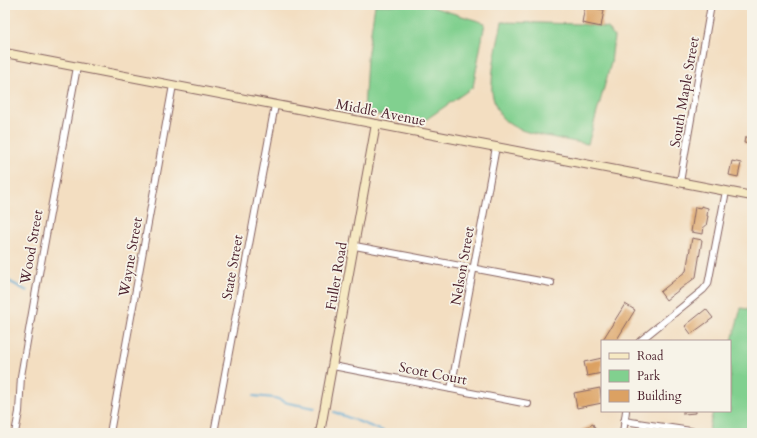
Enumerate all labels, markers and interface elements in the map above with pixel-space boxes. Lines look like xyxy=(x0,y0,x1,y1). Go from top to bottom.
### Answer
street label: South Maple Street xyxy=(665,35,704,149)
street label: Middle Avenue xyxy=(334,94,427,131)
street label: Wood Street xyxy=(15,208,48,287)
street label: Wayne Street xyxy=(114,215,147,299)
street label: Nelson Street xyxy=(446,225,479,307)
street label: State Street xyxy=(217,233,248,301)
street label: Fuller Road xyxy=(321,240,352,312)
legend xyxy=(601,340,731,412)
text: Road xyxy=(637,348,664,364)
street label: Scott Court xyxy=(397,358,469,390)
text: Park xyxy=(637,368,661,384)
text: Building xyxy=(637,388,682,404)

